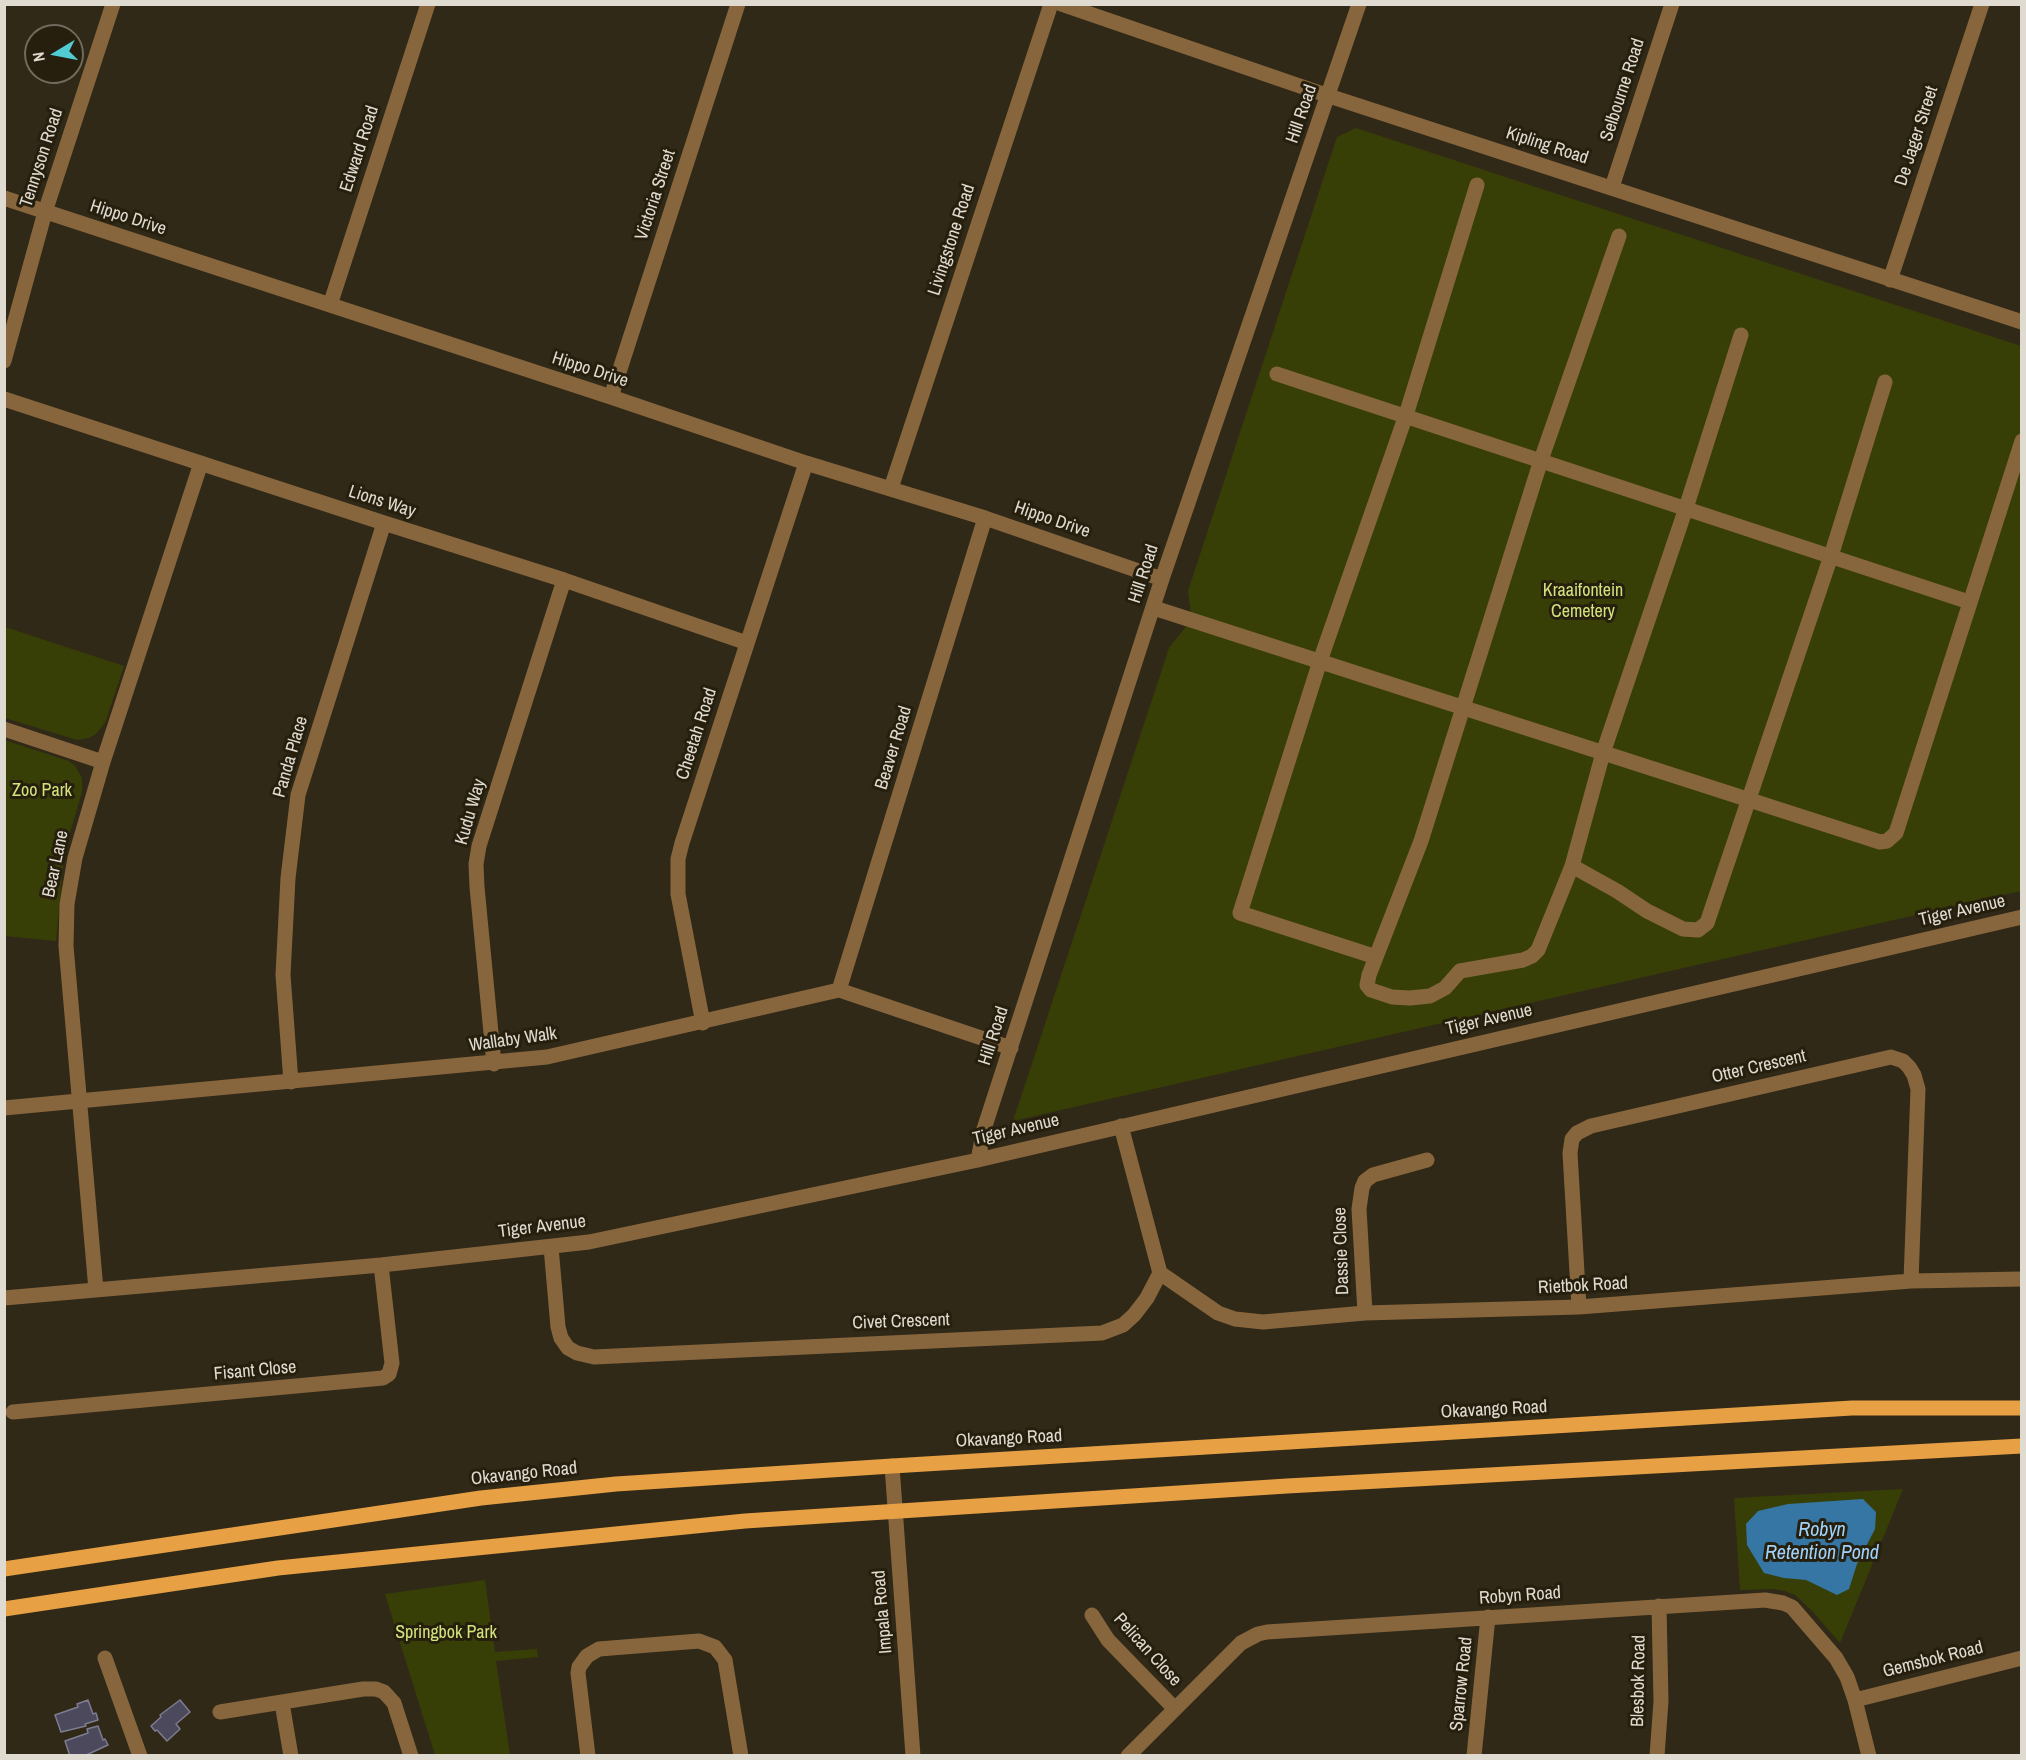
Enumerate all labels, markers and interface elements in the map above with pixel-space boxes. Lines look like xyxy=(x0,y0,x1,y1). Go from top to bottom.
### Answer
north arrow xyxy=(24,24,84,84)
street label: Selbourne Road xyxy=(1596,36,1650,144)
text: N xyxy=(27,50,50,63)
street label: Hill Road xyxy=(1282,82,1322,146)
street label: De Jager Street xyxy=(1891,84,1943,188)
street label: Edward Road xyxy=(336,103,384,195)
street label: Tennyson Road xyxy=(16,106,68,210)
street label: Kipling Road xyxy=(1503,123,1591,169)
street label: Victoria Street xyxy=(631,147,681,243)
street label: Livingstone Road xyxy=(924,182,980,298)
street label: Hippo Drive xyxy=(87,196,169,240)
street label: Hippo Drive xyxy=(549,348,631,392)
street label: Lions Way xyxy=(346,481,418,523)
street label: Hippo Drive xyxy=(1011,497,1093,543)
street label: Hill Road xyxy=(1124,542,1164,606)
park label: Kraaifontein Cemetery xyxy=(1543,580,1623,622)
street label: Cheetah Road xyxy=(672,685,722,783)
street label: Beaver Road xyxy=(871,704,917,792)
street label: Panda Place xyxy=(269,714,313,800)
street label: Kudu Way xyxy=(451,777,491,847)
park label: Zoo Park xyxy=(12,780,72,802)
street label: Bear Lane xyxy=(38,828,74,900)
street label: Tiger Avenue xyxy=(1917,891,2007,931)
street label: Tiger Avenue xyxy=(1444,1000,1534,1040)
street label: Hill Road xyxy=(974,1004,1014,1068)
street label: Wallaby Walk xyxy=(468,1023,558,1057)
street label: Otter Crescent xyxy=(1710,1046,1808,1088)
street label: Tiger Avenue xyxy=(971,1110,1061,1150)
street label: Dassie Close xyxy=(1330,1207,1354,1295)
street label: Tiger Avenue xyxy=(497,1211,587,1243)
street label: Rietbok Road xyxy=(1537,1273,1629,1299)
street label: Civet Crescent xyxy=(852,1310,950,1334)
street label: Fisant Close xyxy=(213,1357,297,1385)
street label: Okavango Road xyxy=(1440,1396,1548,1424)
street label: Okavango Road xyxy=(955,1425,1063,1453)
street label: Okavango Road xyxy=(470,1458,578,1490)
water label: Robyn Retention Pond xyxy=(1765,1519,1879,1566)
street label: Impala Road xyxy=(869,1569,897,1655)
street label: Robyn Road xyxy=(1478,1582,1562,1610)
street label: Pelican Close xyxy=(1109,1609,1185,1691)
park label: Springbok Park xyxy=(395,1622,497,1644)
street label: Blesbok Road xyxy=(1627,1635,1651,1727)
street label: Sparrow Road xyxy=(1446,1636,1478,1732)
street label: Gemsbok Road xyxy=(1881,1637,1985,1683)

